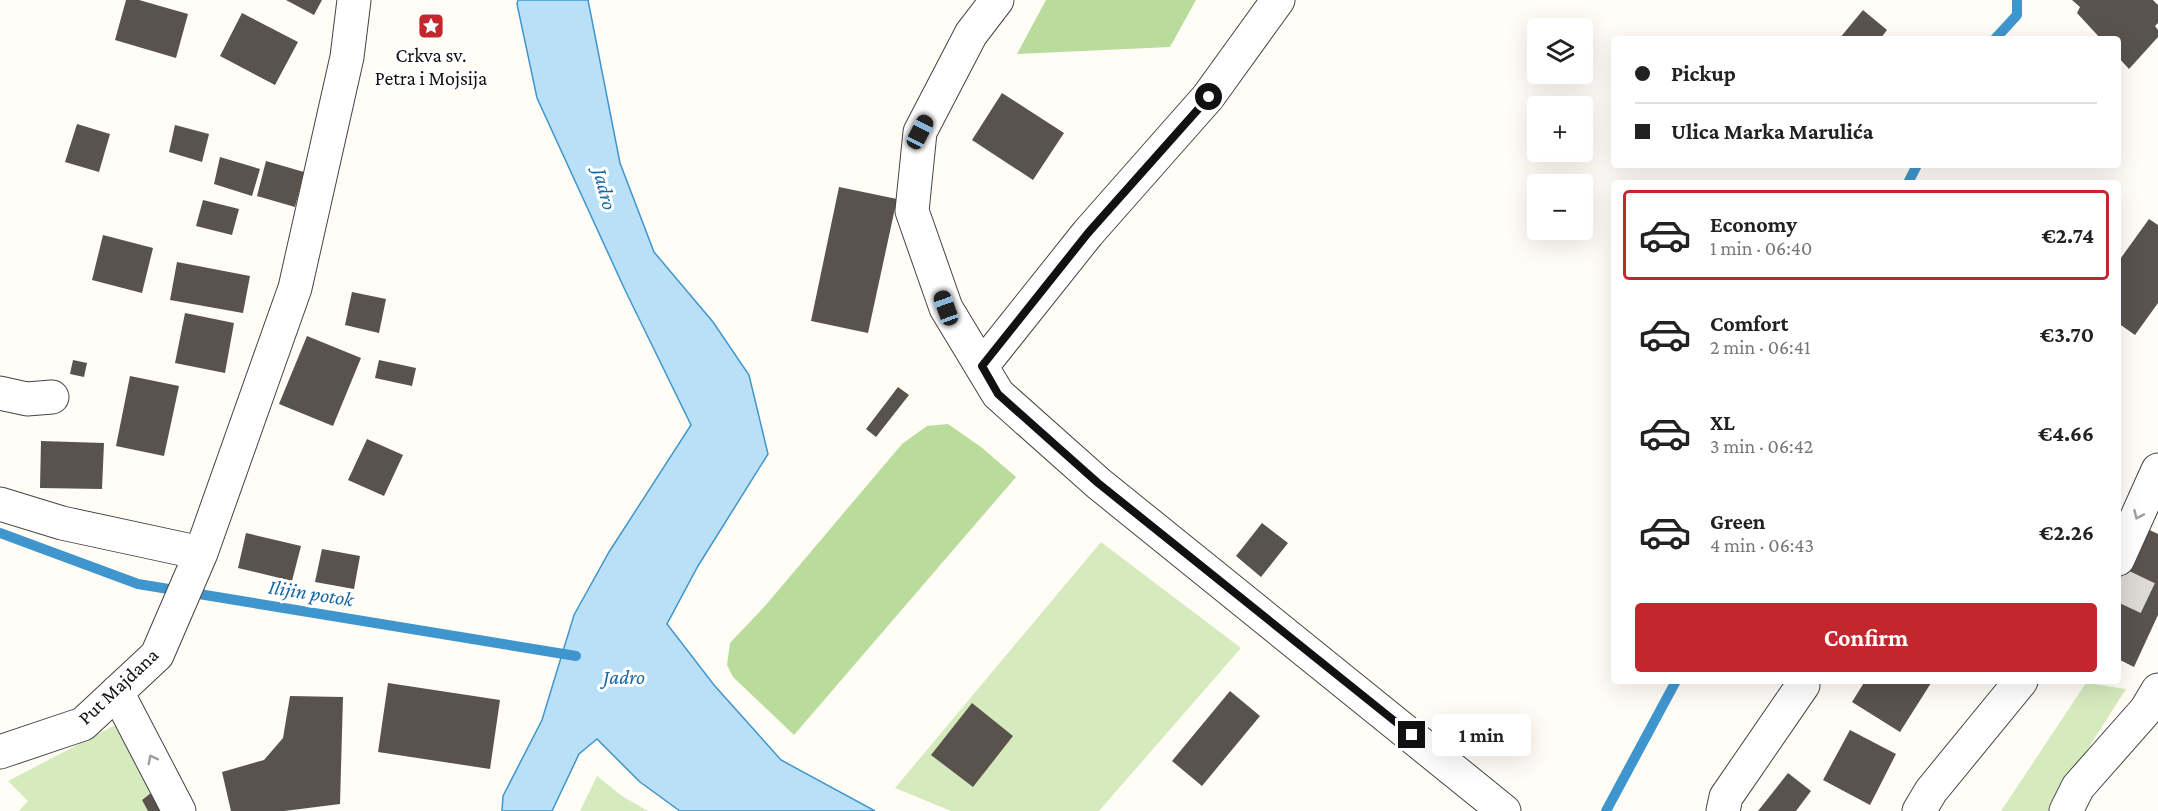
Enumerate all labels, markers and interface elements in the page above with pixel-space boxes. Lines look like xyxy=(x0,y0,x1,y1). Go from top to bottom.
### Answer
place icon: Crkva sv. Petra i Mojsija xyxy=(416,11,446,41)
map controls xyxy=(1527,18,1593,240)
button: layers xyxy=(1527,18,1593,84)
place label: Crkva sv. Petra i Mojsija xyxy=(375,44,487,90)
text: Pickup xyxy=(1671,61,1736,86)
route start xyxy=(1195,83,1222,110)
button: + xyxy=(1527,96,1593,162)
car xyxy=(904,112,936,152)
text: Ulica Marka Marulića xyxy=(1671,119,1873,144)
water label: Jadro xyxy=(587,162,622,212)
button: − xyxy=(1527,174,1593,240)
icon: car xyxy=(1638,208,1692,262)
text: Economy xyxy=(1710,212,1797,237)
text: €2.74 xyxy=(2041,223,2094,248)
text: 1 min · 06:40 xyxy=(1710,237,1812,259)
car xyxy=(931,288,961,328)
icon: car xyxy=(1638,307,1692,361)
text: Comfort xyxy=(1710,311,1788,336)
text: €3.70 xyxy=(2040,322,2094,347)
text: 2 min · 06:41 xyxy=(1710,336,1811,358)
icon: car xyxy=(1638,406,1692,460)
text: XL xyxy=(1710,410,1735,435)
text: €4.66 xyxy=(2038,421,2094,446)
text: 3 min · 06:42 xyxy=(1710,435,1813,457)
icon: car xyxy=(1638,505,1692,559)
one-way arrow xyxy=(2133,508,2145,519)
text: Green xyxy=(1710,509,1766,534)
text: €2.26 xyxy=(2039,520,2094,545)
text: 4 min · 06:43 xyxy=(1710,534,1814,556)
water label: Ilijin potok xyxy=(267,574,356,612)
button: Confirm xyxy=(1635,603,2097,672)
street label: Put Majdana xyxy=(73,643,163,729)
water label: Jadro xyxy=(599,665,645,689)
callout: 1 min xyxy=(1433,714,1532,756)
route end xyxy=(1398,721,1425,748)
text: 1 min xyxy=(1459,724,1504,746)
one-way arrow xyxy=(148,755,159,765)

